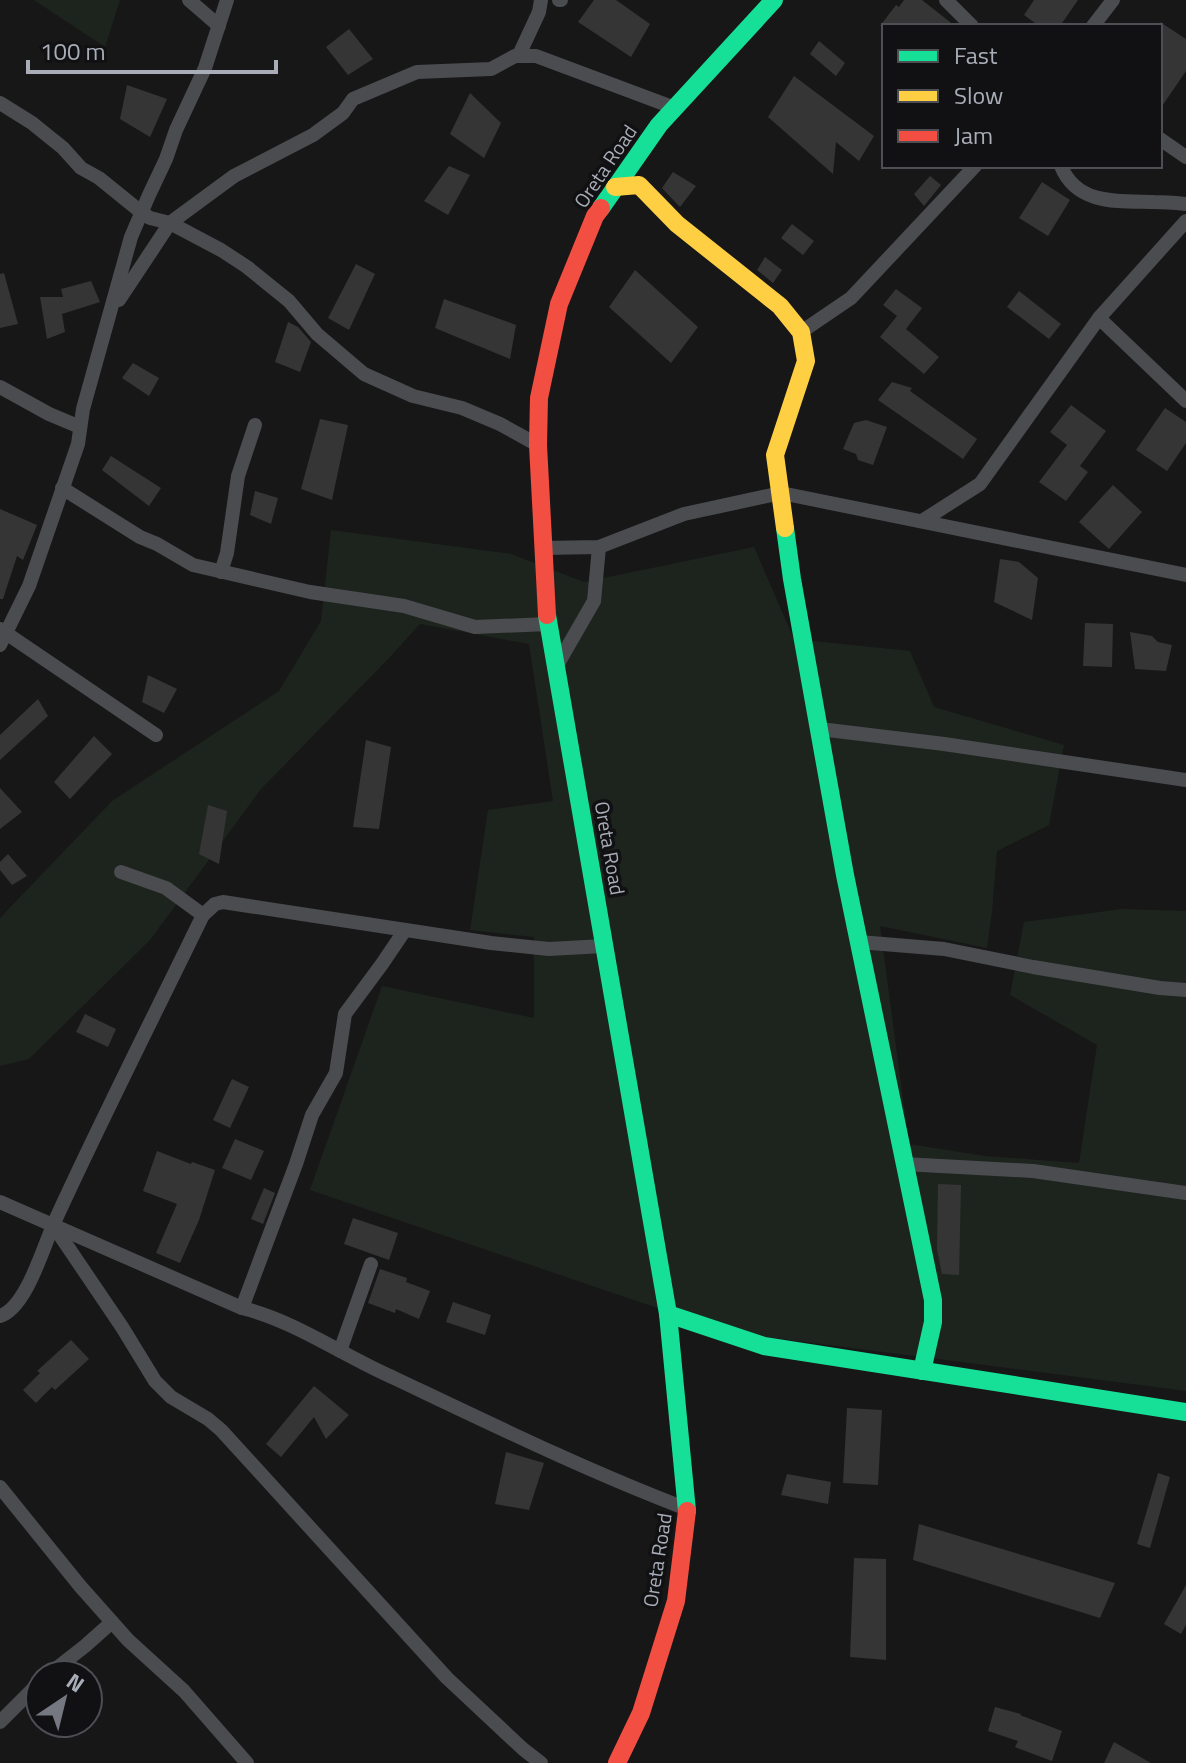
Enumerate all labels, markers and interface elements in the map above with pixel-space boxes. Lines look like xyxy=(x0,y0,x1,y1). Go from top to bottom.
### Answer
scale bar xyxy=(28,24,276,74)
legend xyxy=(882,24,1162,168)
text: 100 m xyxy=(40,33,106,69)
text: Fast xyxy=(954,37,998,73)
text: Slow xyxy=(954,77,1003,113)
text: Jam xyxy=(954,117,993,153)
street label: Oreta Road xyxy=(566,118,644,214)
street label: Oreta Road xyxy=(587,799,633,897)
street label: Oreta Road xyxy=(634,1511,680,1609)
north arrow xyxy=(24,1659,104,1739)
text: N xyxy=(59,1664,91,1701)

